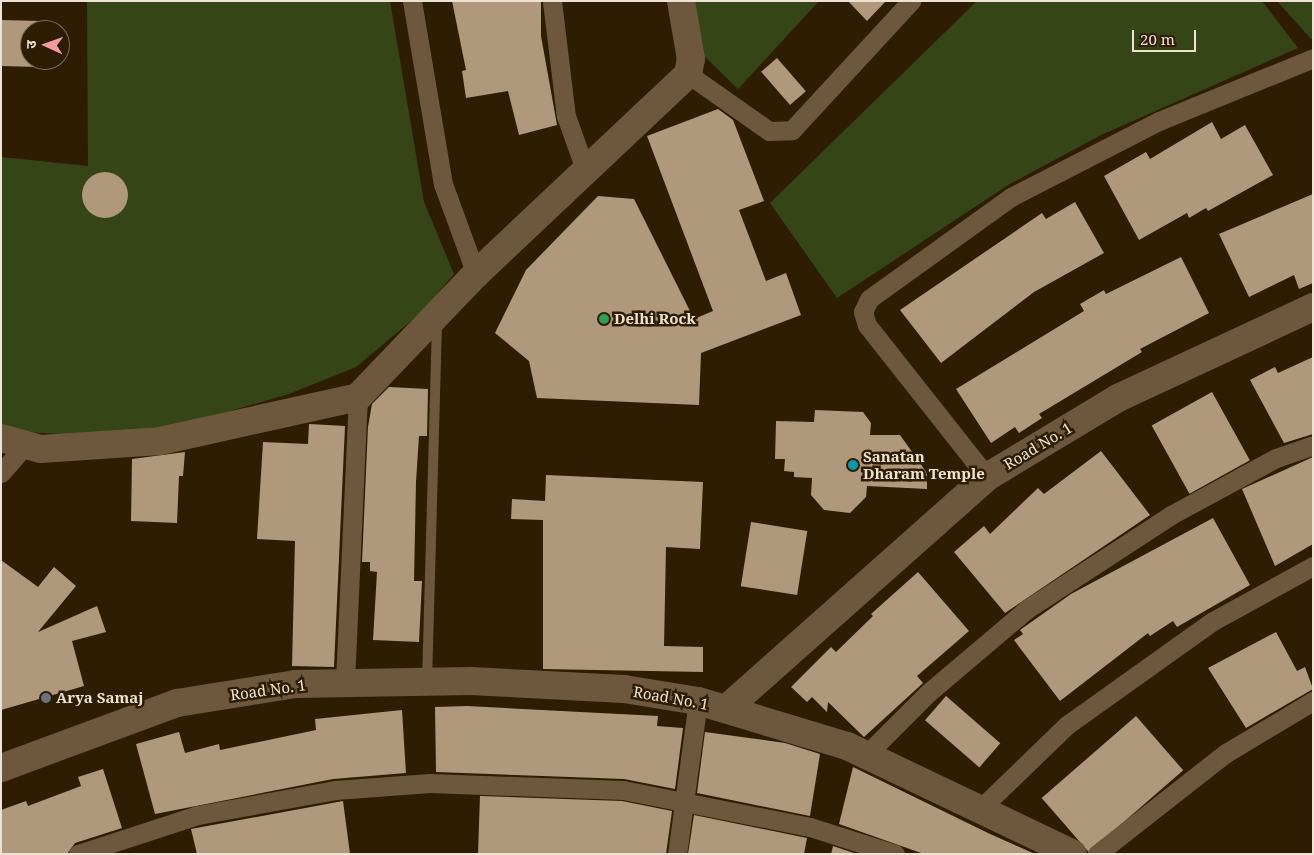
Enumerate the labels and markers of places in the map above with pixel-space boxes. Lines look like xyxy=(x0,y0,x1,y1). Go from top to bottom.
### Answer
place label: Delhi Rock xyxy=(614,310,696,328)
marker: Delhi Rock xyxy=(598,313,610,325)
place label: Sanatan Dharam Temple xyxy=(863,447,985,482)
marker: Sanatan Dharam Temple xyxy=(847,459,859,471)
place label: Arya Samaj xyxy=(56,689,143,707)
marker: Arya Samaj xyxy=(40,692,52,704)

